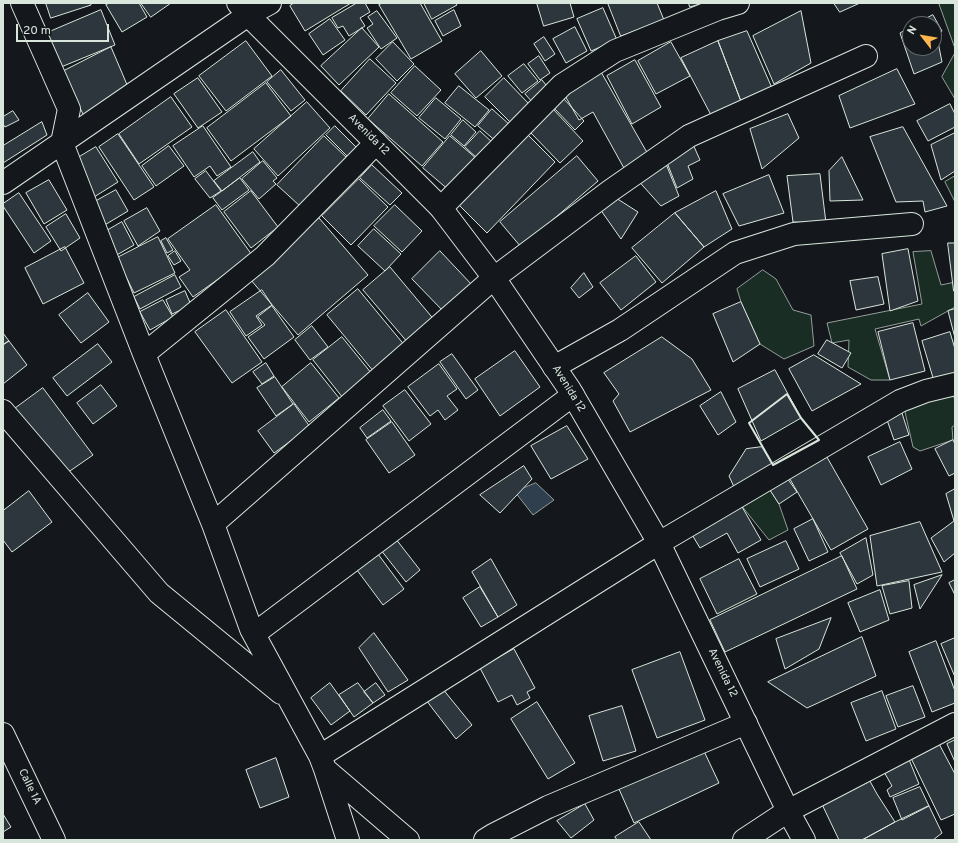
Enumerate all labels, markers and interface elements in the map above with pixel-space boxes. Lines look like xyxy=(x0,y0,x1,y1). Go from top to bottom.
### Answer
scale bar xyxy=(18,16,111,42)
north arrow xyxy=(902,16,942,56)
text: 20 m xyxy=(23,23,51,39)
text: N xyxy=(905,23,921,37)
street label: Avenida 12 xyxy=(345,112,391,158)
street label: Avenida 12 xyxy=(548,363,588,415)
street label: Avenida 12 xyxy=(704,646,740,700)
street label: Calle 1A xyxy=(15,767,43,807)

